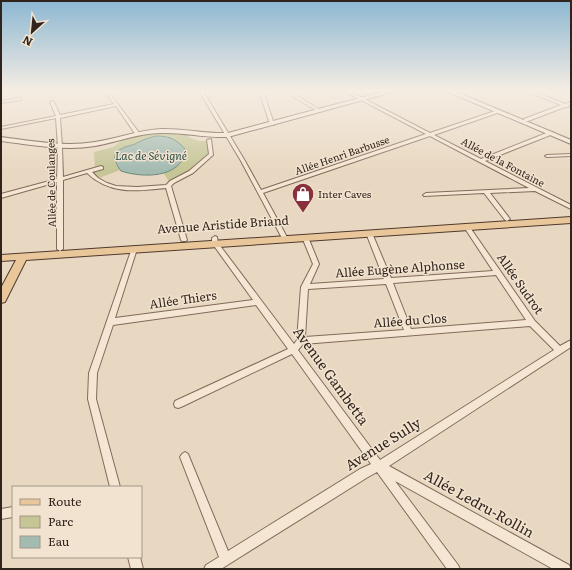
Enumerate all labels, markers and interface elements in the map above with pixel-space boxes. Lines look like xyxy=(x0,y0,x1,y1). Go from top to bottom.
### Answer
north arrow xyxy=(12,12,52,52)
text: N xyxy=(19,33,35,51)
street label: Allée Henri Barbusse xyxy=(292,131,391,178)
street label: Allée de la Fontaine xyxy=(459,133,548,190)
street label: Allée de Coulanges xyxy=(42,138,59,228)
water label: Lac de Sévigné xyxy=(115,147,187,163)
shop icon: Inter Caves xyxy=(290,181,316,214)
place label: Inter Caves xyxy=(318,186,372,201)
street label: Avenue Aristide Briand xyxy=(156,210,290,238)
street label: Allée Sudrot xyxy=(493,249,549,318)
street label: Allée Eugène Alphonse xyxy=(334,254,465,282)
street label: Allée Thiers xyxy=(148,285,218,313)
street label: Allée du Clos xyxy=(373,308,448,332)
street label: Avenue Gambetta xyxy=(289,322,375,429)
street label: Avenue Sully xyxy=(341,411,425,474)
street label: Allée Ledru-Rollin xyxy=(421,465,538,542)
legend xyxy=(12,486,142,558)
text: Route xyxy=(48,492,82,510)
text: Parc xyxy=(48,512,73,530)
text: Eau xyxy=(48,532,70,550)

